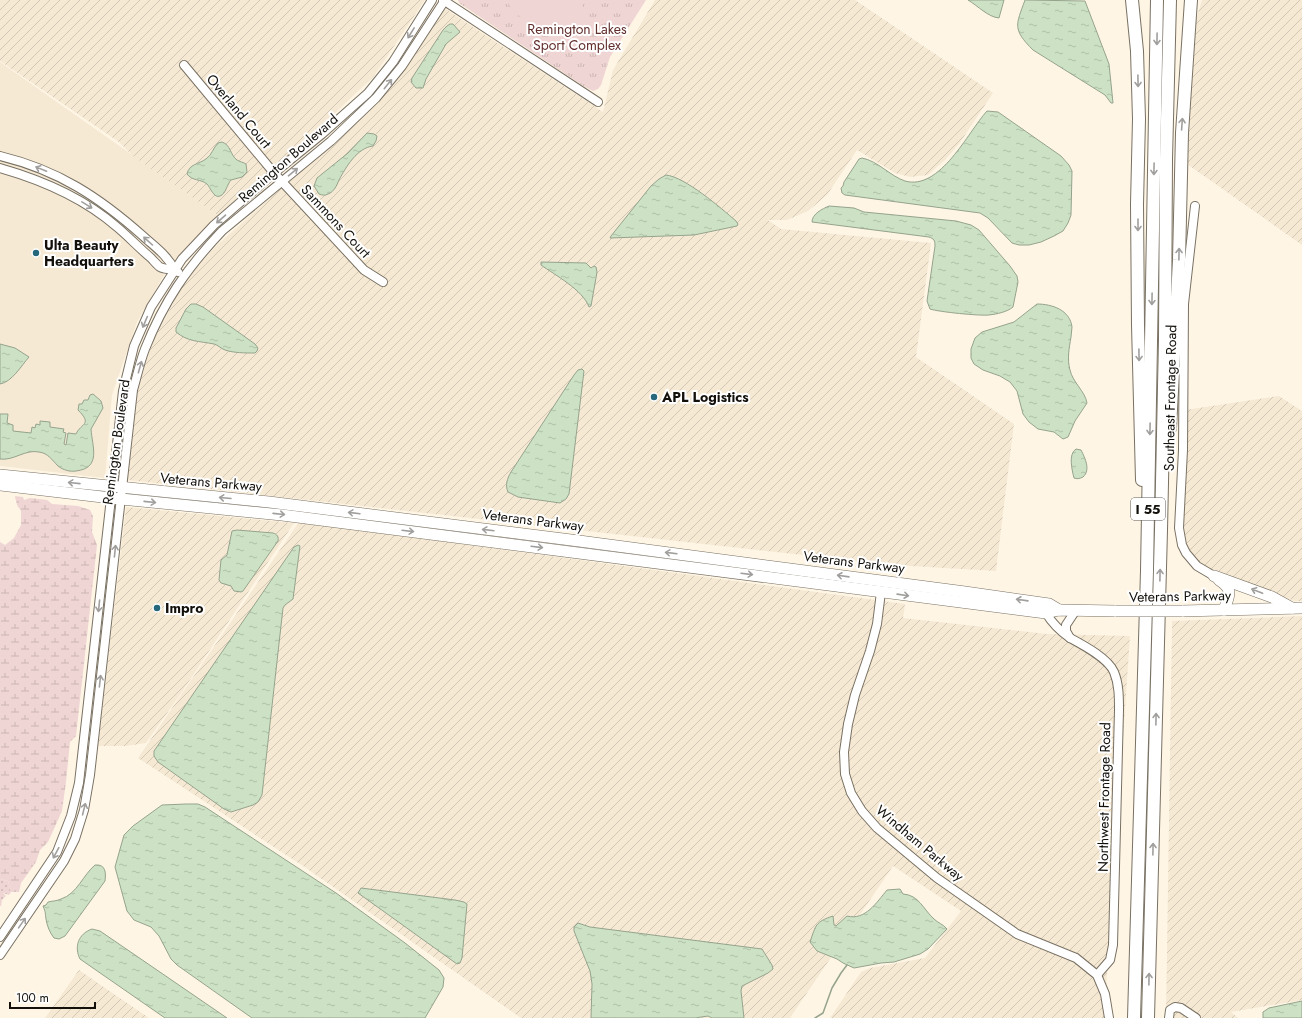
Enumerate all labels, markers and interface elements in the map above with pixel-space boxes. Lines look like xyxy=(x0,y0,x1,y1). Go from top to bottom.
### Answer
park label: Remington Lakes Sport Complex xyxy=(527,19,627,55)
one-way arrow xyxy=(407,27,415,38)
one-way arrow xyxy=(1153,32,1160,45)
street label: Overland Court xyxy=(202,70,276,153)
one-way arrow xyxy=(1134,74,1141,87)
one-way arrow xyxy=(384,78,392,89)
street label: Remington Boulevard xyxy=(234,109,342,207)
one-way arrow xyxy=(1179,118,1186,131)
one-way arrow xyxy=(1150,162,1158,175)
one-way arrow xyxy=(36,165,48,172)
one-way arrow xyxy=(288,168,299,177)
street label: Sammons Court xyxy=(297,180,376,263)
one-way arrow xyxy=(81,202,93,210)
one-way arrow xyxy=(216,214,226,223)
one-way arrow xyxy=(1134,218,1141,231)
place label: Ulta Beauty Headquarters xyxy=(44,235,134,271)
one-way arrow xyxy=(144,237,154,246)
marker: Ulta Beauty Headquarters xyxy=(31,248,41,258)
one-way arrow xyxy=(1175,248,1183,261)
one-way arrow xyxy=(1148,292,1156,305)
one-way arrow xyxy=(140,316,148,328)
street label: Southeast Frontage Road xyxy=(1159,325,1181,471)
one-way arrow xyxy=(1135,348,1143,361)
one-way arrow xyxy=(137,361,144,374)
street label: Remington Boulevard xyxy=(97,378,135,506)
place label: APL Logistics xyxy=(661,387,749,407)
marker: APL Logistics xyxy=(649,392,659,402)
one-way arrow xyxy=(1146,422,1154,435)
street label: Veterans Parkway xyxy=(159,468,264,496)
one-way arrow xyxy=(68,480,81,487)
one-way arrow xyxy=(219,495,232,502)
one-way arrow xyxy=(143,498,156,506)
road number: I 55 xyxy=(1131,498,1165,520)
street label: Veterans Parkway xyxy=(481,504,586,536)
one-way arrow xyxy=(348,509,361,517)
one-way arrow xyxy=(272,511,285,518)
one-way arrow xyxy=(482,526,495,534)
one-way arrow xyxy=(401,527,414,535)
one-way arrow xyxy=(530,543,543,551)
one-way arrow xyxy=(111,545,119,558)
street label: Veterans Parkway xyxy=(802,546,907,578)
one-way arrow xyxy=(665,549,678,557)
one-way arrow xyxy=(1156,569,1163,582)
one-way arrow xyxy=(740,570,753,578)
one-way arrow xyxy=(837,572,850,580)
street label: Veterans Parkway xyxy=(1129,585,1232,607)
one-way arrow xyxy=(1251,587,1263,595)
one-way arrow xyxy=(896,591,909,599)
one-way arrow xyxy=(1016,596,1029,604)
place label: Impro xyxy=(165,598,203,618)
one-way arrow xyxy=(95,599,103,612)
marker: Impro xyxy=(152,603,162,613)
one-way arrow xyxy=(97,675,104,688)
one-way arrow xyxy=(1152,713,1160,726)
street label: Northwest Frontage Road xyxy=(1093,722,1115,872)
street label: Windham Parkway xyxy=(872,800,969,886)
one-way arrow xyxy=(80,803,88,816)
one-way arrow xyxy=(1149,843,1157,856)
one-way arrow xyxy=(52,846,59,858)
one-way arrow xyxy=(18,918,26,929)
one-way arrow xyxy=(1146,973,1153,986)
scale bar xyxy=(10,984,95,1010)
text: 100 m xyxy=(16,989,49,1007)

